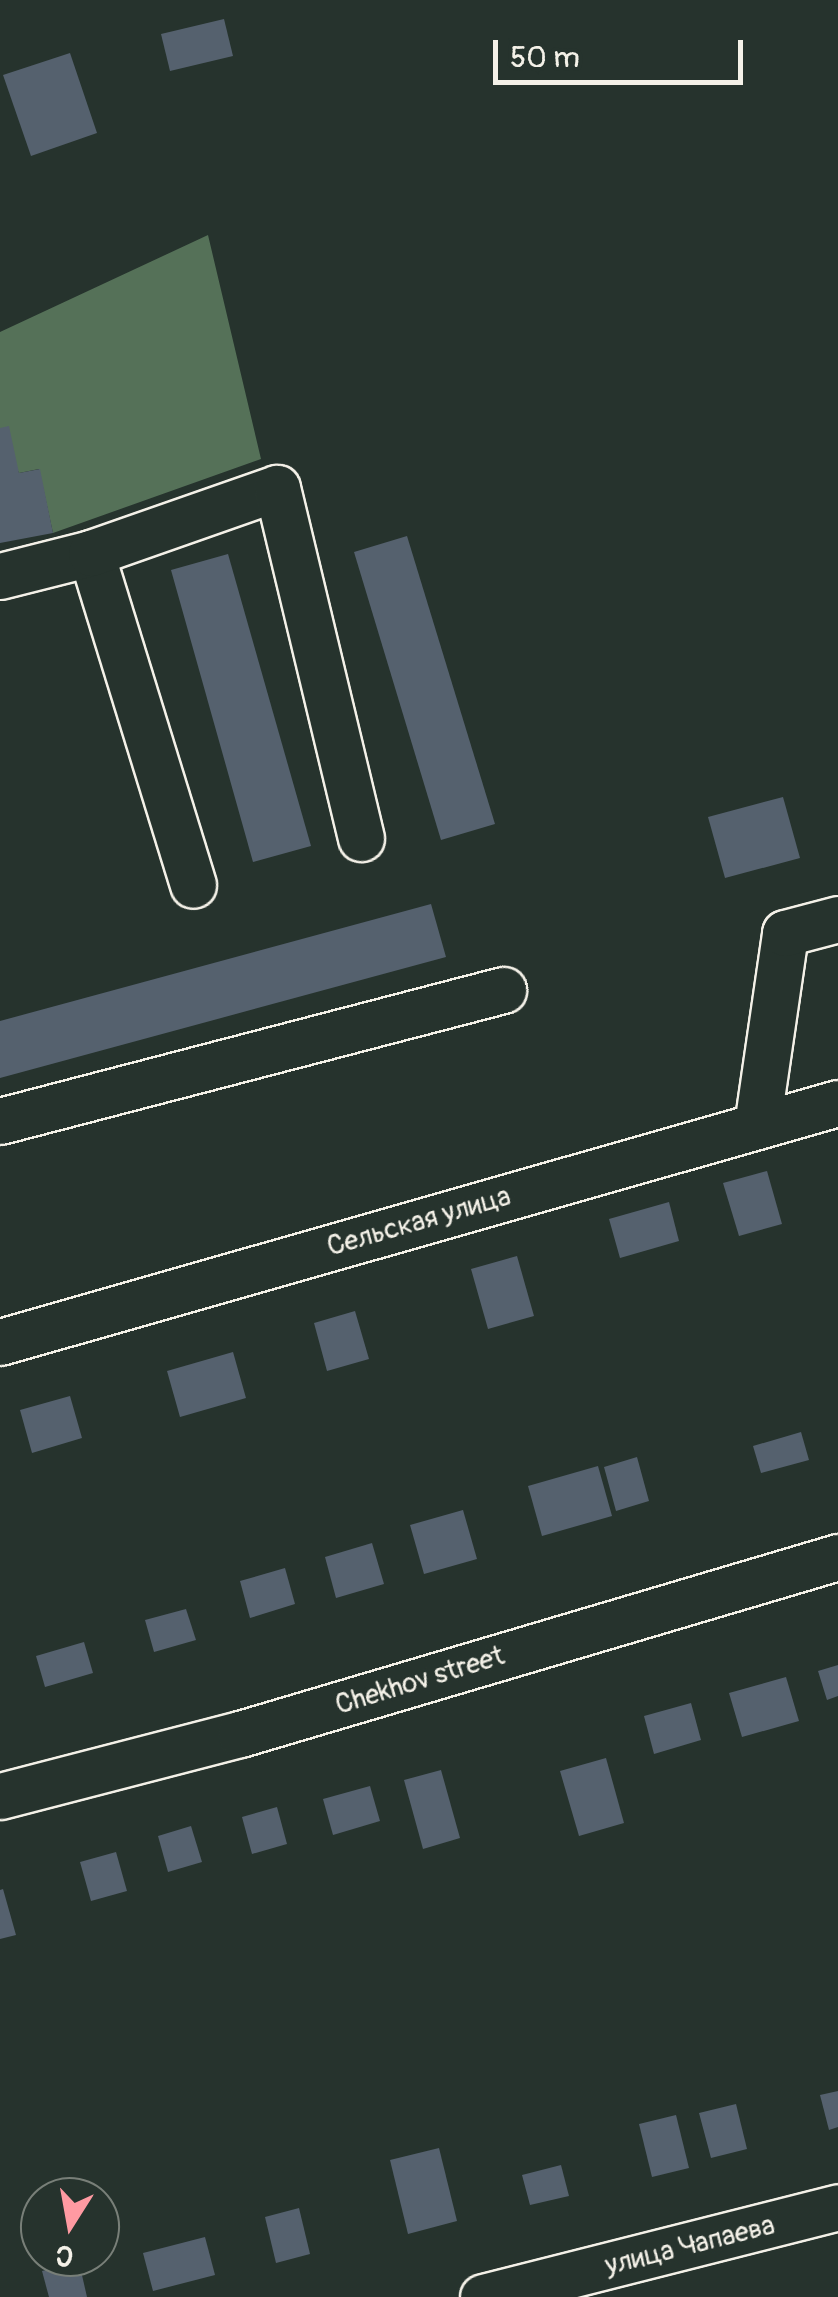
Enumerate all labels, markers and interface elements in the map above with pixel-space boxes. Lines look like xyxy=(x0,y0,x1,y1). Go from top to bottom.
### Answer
scale bar xyxy=(498,20,748,82)
text: 50 m xyxy=(510,39,580,76)
street label: Сельская улица xyxy=(323,1180,515,1264)
street label: Chekhov street xyxy=(331,1639,509,1723)
north arrow xyxy=(20,2177,120,2277)
street label: улица Чапаева xyxy=(602,2209,778,2283)
text: С xyxy=(53,2236,76,2274)

